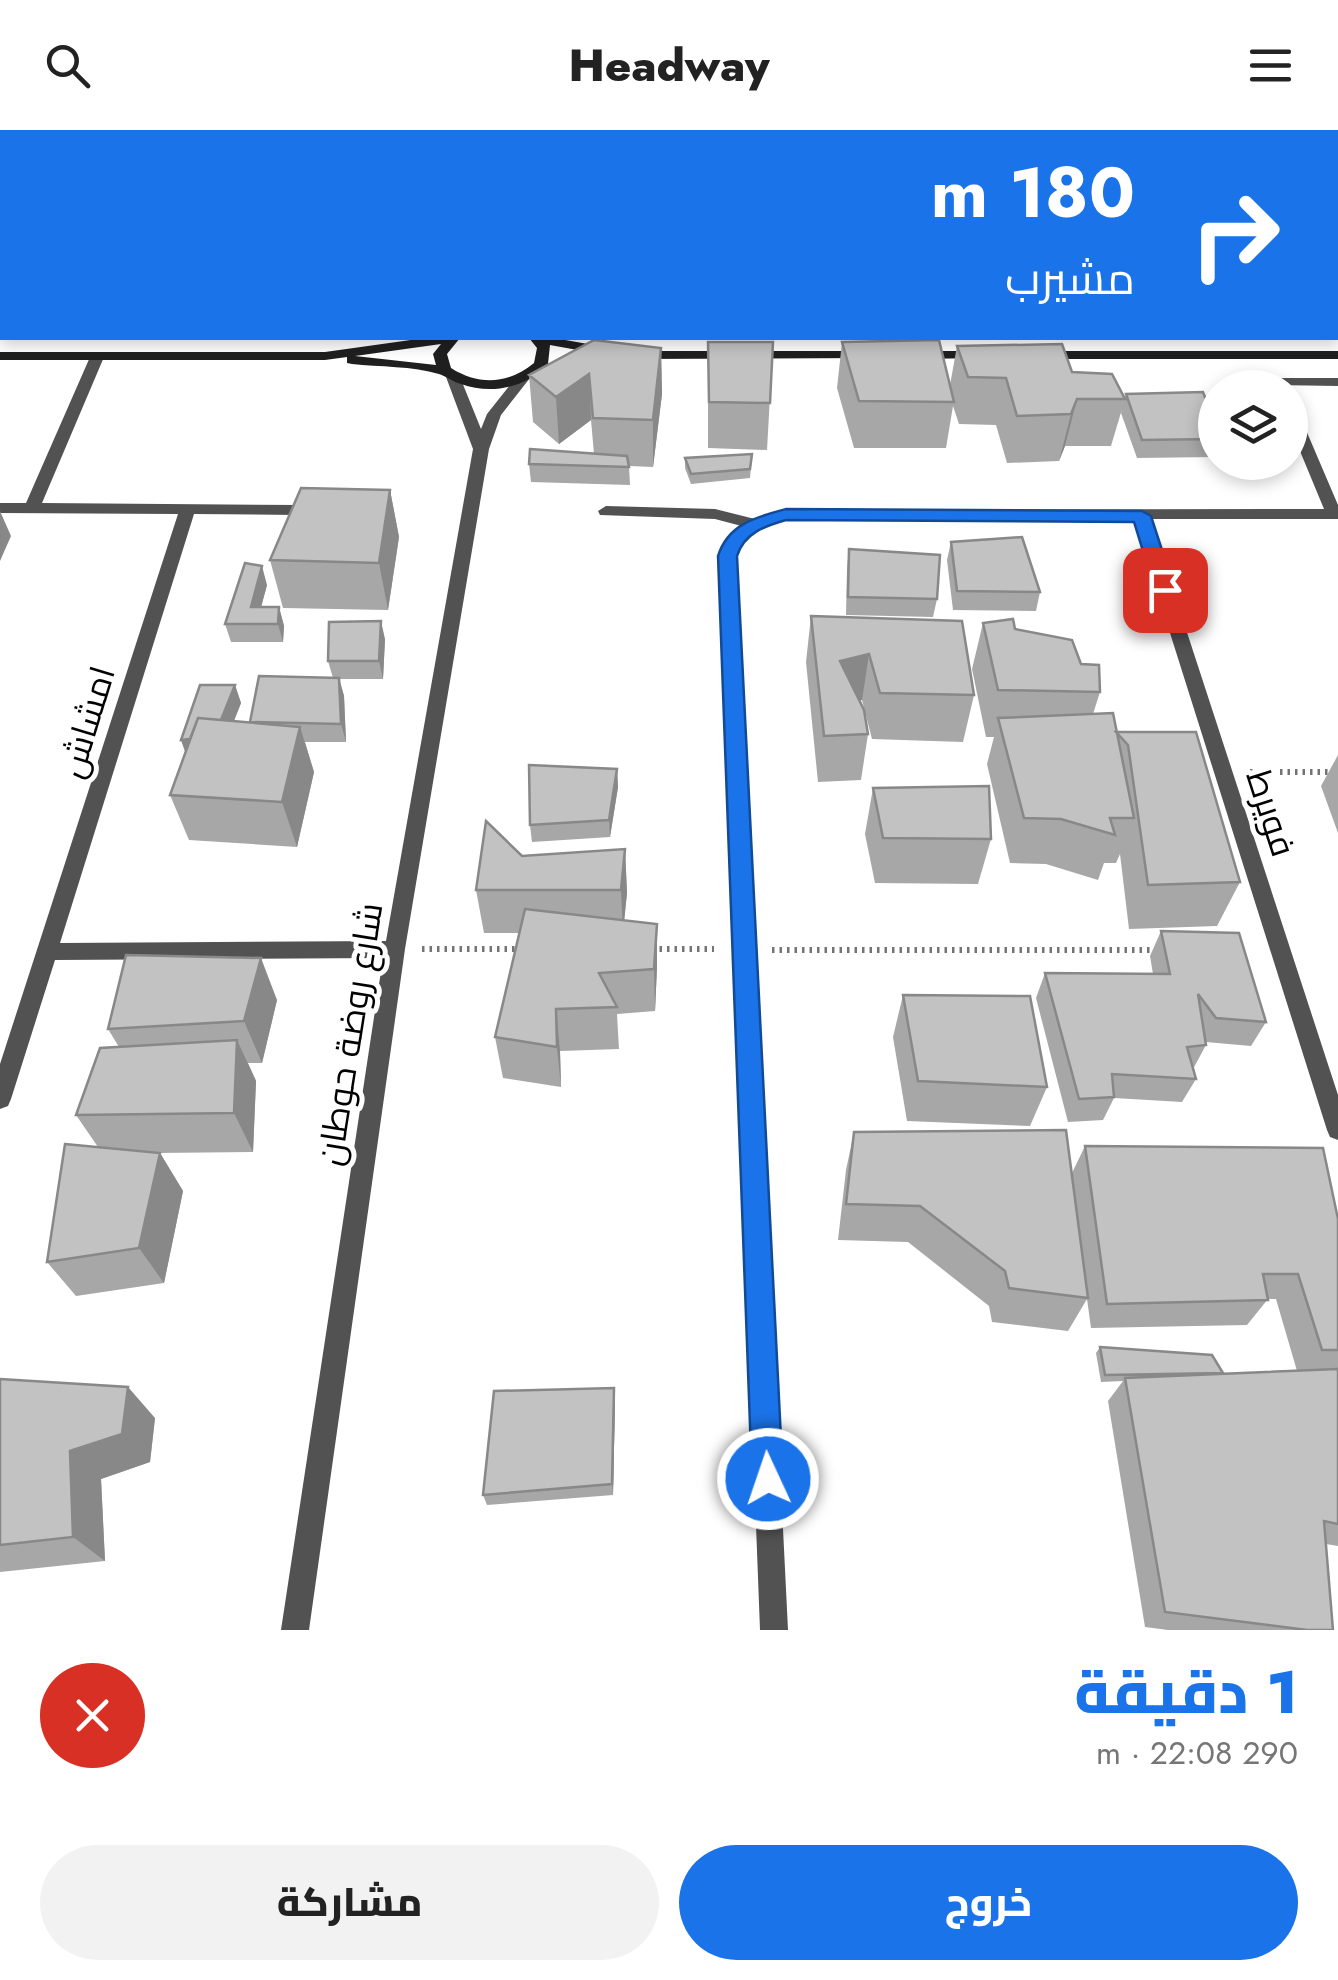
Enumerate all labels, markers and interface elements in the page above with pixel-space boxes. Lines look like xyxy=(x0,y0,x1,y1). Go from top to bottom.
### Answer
text: Headway xyxy=(569,33,770,98)
icon: search xyxy=(40,38,95,93)
icon: menu xyxy=(1243,38,1298,93)
text: 180 m xyxy=(931,142,1135,243)
icon: right xyxy=(1170,170,1300,300)
text: مشيرب xyxy=(1005,246,1135,311)
map controls xyxy=(1198,370,1308,480)
button: layers xyxy=(1198,370,1308,480)
pin xyxy=(1123,548,1208,633)
icon: arrive xyxy=(1138,563,1193,618)
street label: امشاش xyxy=(46,660,128,784)
street label: فويرط xyxy=(1234,763,1308,863)
street label: شارع روضة حوطان xyxy=(305,899,395,1169)
position arrow xyxy=(716,1427,820,1531)
text: 1 دقيقة xyxy=(1074,1649,1298,1736)
button: close xyxy=(40,1663,145,1768)
text: 290 m · 22:08 xyxy=(1096,1730,1298,1776)
button: مشاركة xyxy=(40,1845,659,1960)
button: خروج xyxy=(679,1845,1298,1960)

